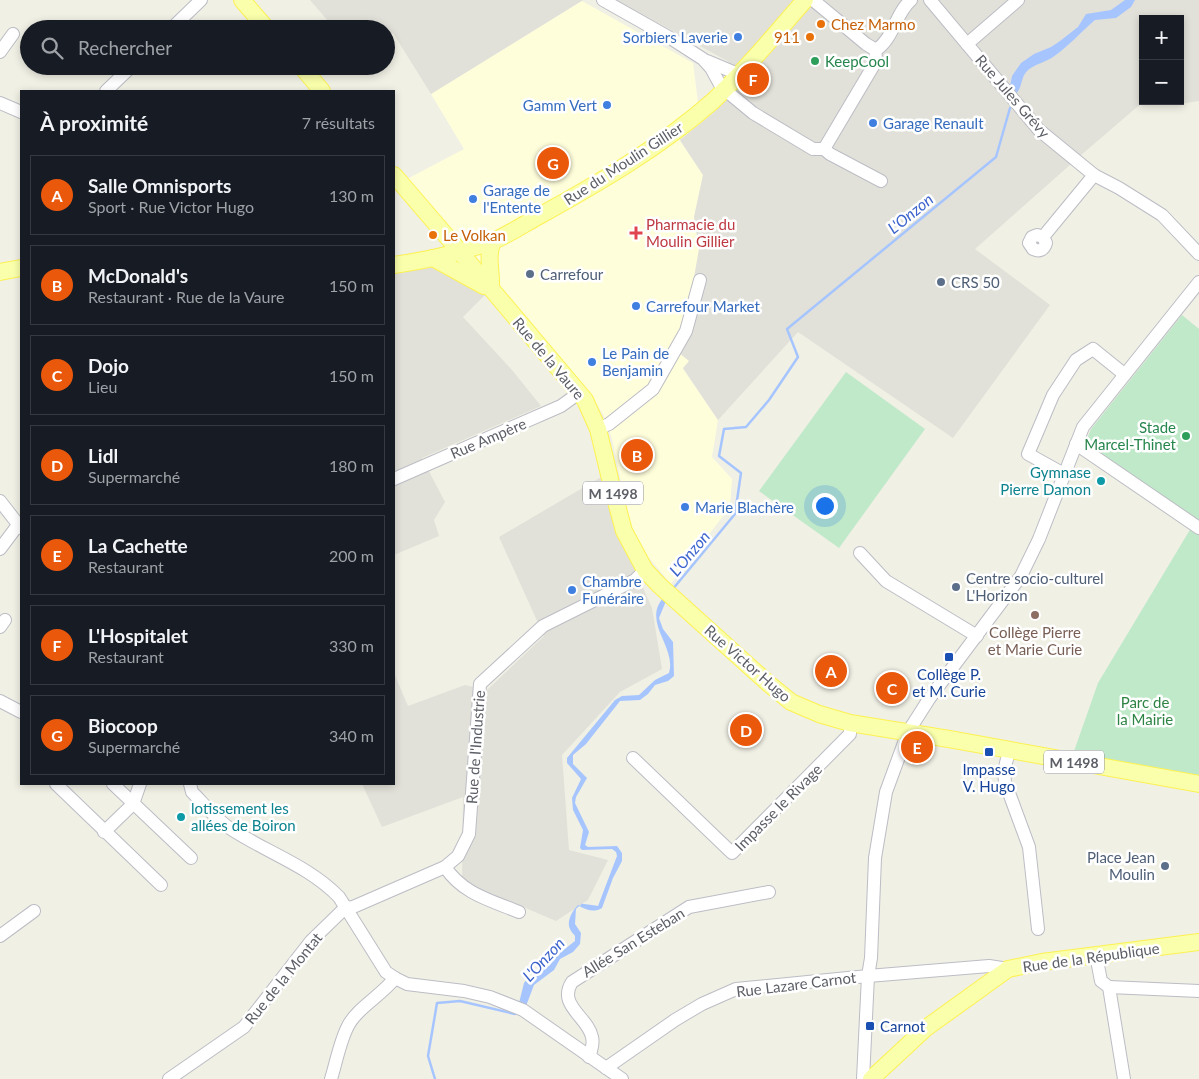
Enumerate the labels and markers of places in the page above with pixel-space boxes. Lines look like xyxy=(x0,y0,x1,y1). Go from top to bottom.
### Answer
place label: Chez Marmo xyxy=(831,15,915,33)
marker: Chez Marmo xyxy=(815,18,827,30)
place label: Sorbiers Laverie xyxy=(623,28,728,46)
place label: 911 xyxy=(774,28,800,46)
marker: Sorbiers Laverie xyxy=(732,31,744,43)
marker: 911 xyxy=(804,31,816,43)
place label: KeepCool xyxy=(825,52,889,70)
marker: KeepCool xyxy=(809,55,821,67)
pin: F xyxy=(737,60,769,98)
place label: Gamm Vert xyxy=(523,96,598,114)
marker: Gamm Vert xyxy=(601,99,613,111)
place label: Garage Renault xyxy=(883,114,984,132)
marker: Garage Renault xyxy=(867,117,879,129)
pin: G xyxy=(537,144,569,182)
place label: Garage de l'Entente xyxy=(483,181,550,216)
marker: Garage de l'Entente xyxy=(467,193,479,205)
place label: Pharmacie du Moulin Gillier xyxy=(646,215,735,250)
place label: Le Volkan xyxy=(443,226,506,244)
marker: Pharmacie du Moulin Gillier xyxy=(630,227,642,239)
marker: Le Volkan xyxy=(427,229,439,241)
place label: Carrefour xyxy=(540,265,604,283)
marker: Carrefour xyxy=(524,268,536,280)
place label: CRS 50 xyxy=(951,273,1000,291)
marker: CRS 50 xyxy=(935,276,947,288)
place label: Carrefour Market xyxy=(646,297,760,315)
marker: Carrefour Market xyxy=(630,300,642,312)
place label: Le Pain de Benjamin xyxy=(602,344,669,379)
marker: Le Pain de Benjamin xyxy=(586,356,598,368)
place label: Stade Marcel-Thinet xyxy=(1084,418,1177,453)
marker: Stade Marcel-Thinet xyxy=(1180,430,1192,442)
pin: B xyxy=(621,436,653,474)
place label: Gymnase Pierre Damon xyxy=(1000,463,1091,498)
marker: Gymnase Pierre Damon xyxy=(1095,475,1107,487)
place label: Marie Blachère xyxy=(695,498,794,516)
marker: Marie Blachère xyxy=(679,501,691,513)
place label: Centre socio-culturel L'Horizon xyxy=(966,569,1104,604)
place label: Chambre Funéraire xyxy=(582,572,644,607)
marker: Centre socio-culturel L'Horizon xyxy=(950,581,962,593)
marker: Chambre Funéraire xyxy=(566,584,578,596)
marker: Collège Pierre et Marie Curie xyxy=(1029,609,1041,621)
place label: Collège Pierre et Marie Curie xyxy=(988,623,1082,658)
marker: Collège P. et M. Curie xyxy=(943,651,955,663)
pin: A xyxy=(815,652,847,690)
place label: Collège P. et M. Curie xyxy=(912,665,986,700)
pin: C xyxy=(876,669,908,707)
pin: D xyxy=(730,711,762,749)
pin: E xyxy=(901,728,933,766)
marker: Impasse V. Hugo xyxy=(983,746,995,758)
place label: Impasse V. Hugo xyxy=(962,760,1016,795)
place label: lotissement les allées de Boiron xyxy=(191,799,296,834)
marker: lotissement les allées de Boiron xyxy=(175,811,187,823)
place label: Place Jean Moulin xyxy=(1087,848,1155,883)
marker: Place Jean Moulin xyxy=(1159,860,1171,872)
place label: Carnot xyxy=(880,1017,926,1035)
marker: Carnot xyxy=(864,1020,876,1032)

